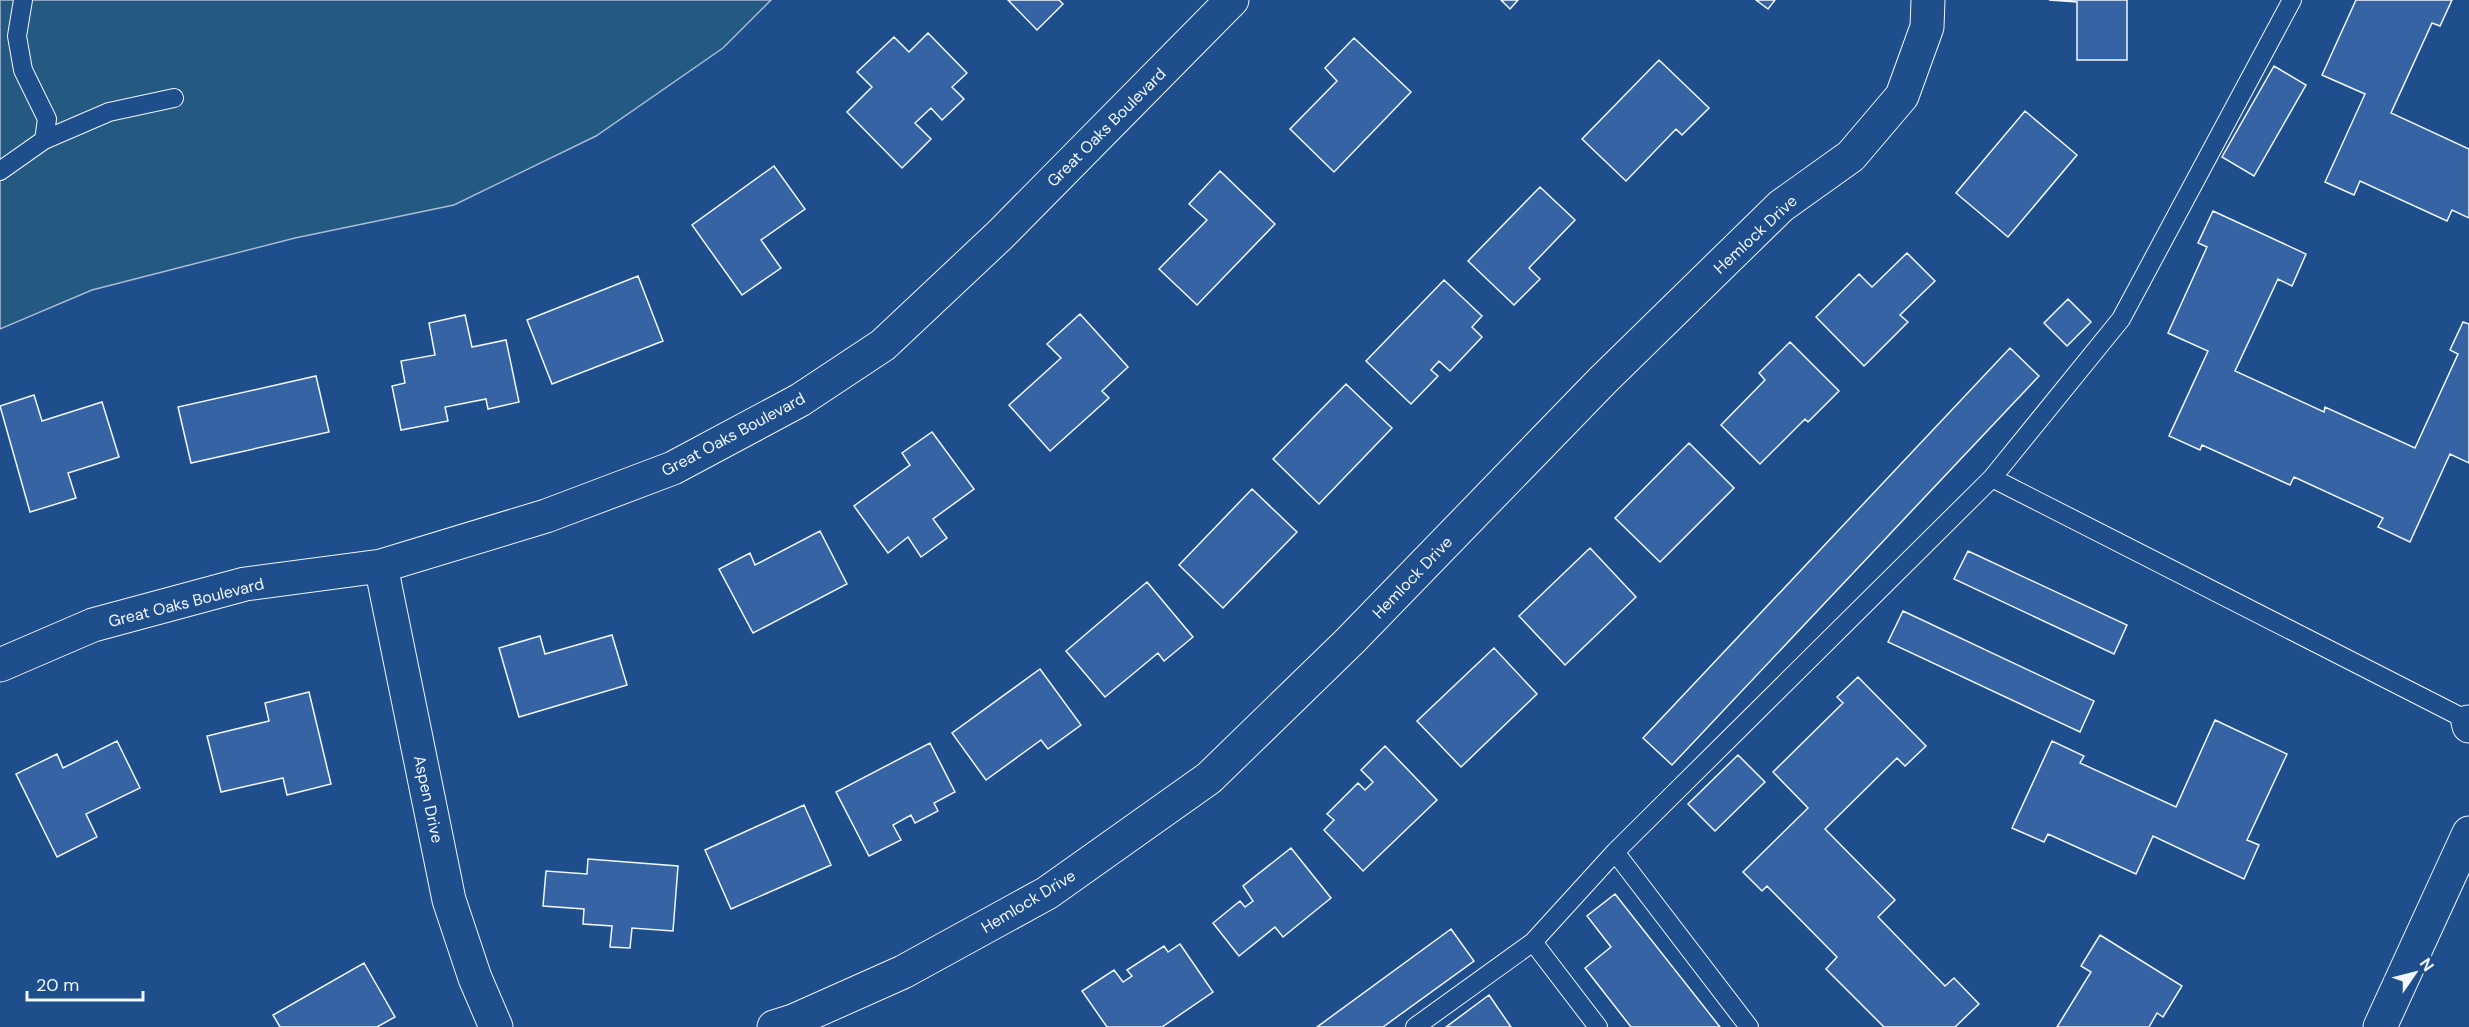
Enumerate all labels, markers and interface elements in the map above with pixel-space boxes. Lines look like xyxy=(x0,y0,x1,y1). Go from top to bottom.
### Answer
street label: Great Oaks Boulevard xyxy=(1042,63,1170,191)
street label: Hemlock Drive xyxy=(1709,190,1802,278)
street label: Great Oaks Boulevard xyxy=(658,388,809,481)
street label: Hemlock Drive xyxy=(1368,532,1457,623)
street label: Great Oaks Boulevard xyxy=(106,573,266,632)
street label: Aspen Drive xyxy=(409,753,448,845)
street label: Hemlock Drive xyxy=(977,865,1079,938)
north arrow xyxy=(2385,943,2445,1003)
text: N xyxy=(2415,954,2439,975)
scale bar xyxy=(27,964,142,1002)
text: 20 m xyxy=(36,973,79,997)

